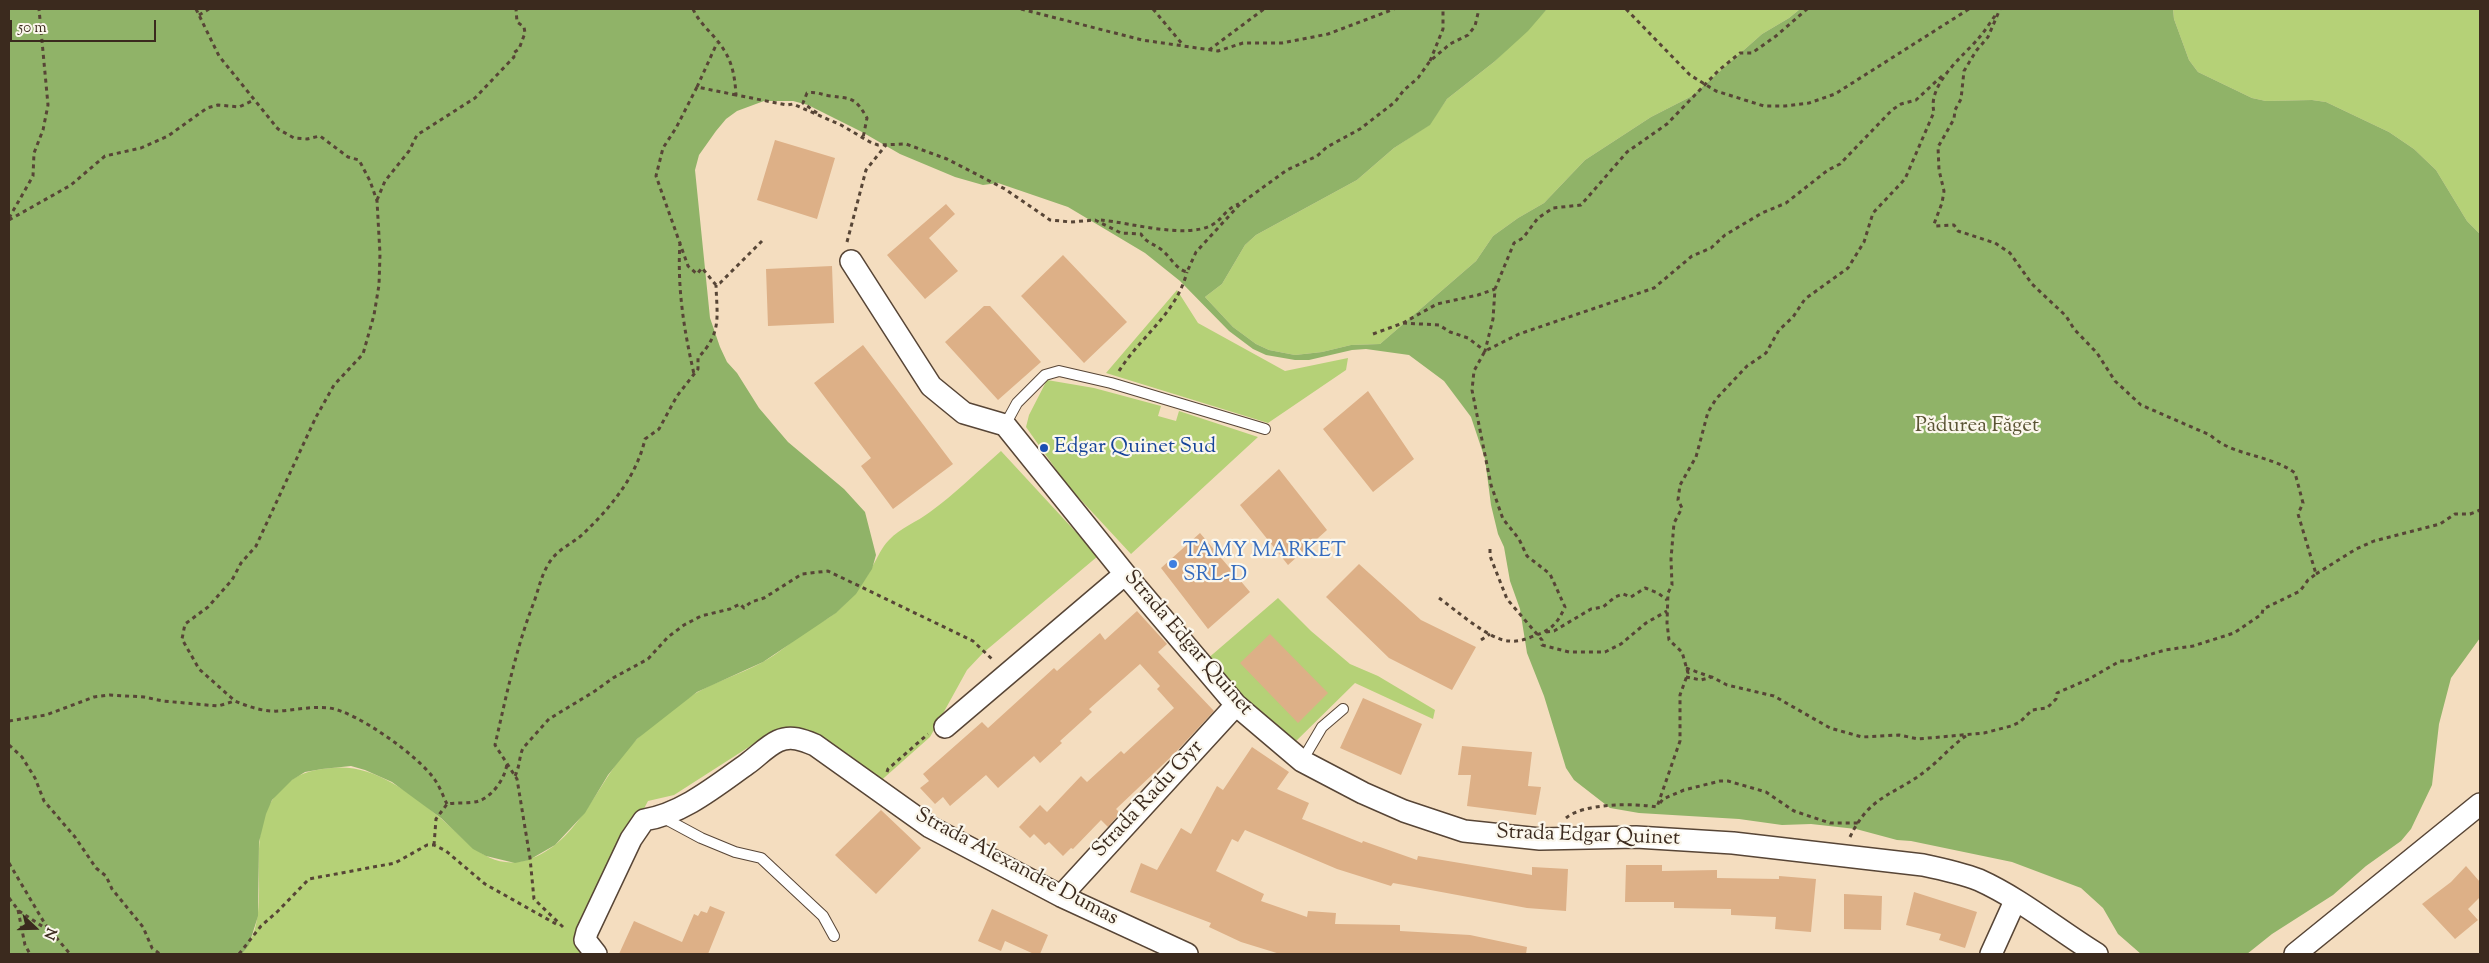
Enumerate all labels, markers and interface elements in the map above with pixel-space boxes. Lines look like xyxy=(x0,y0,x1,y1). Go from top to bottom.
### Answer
scale bar xyxy=(12,10,159,42)
text: 50 m xyxy=(18,18,47,39)
park label: Pădurea Făget xyxy=(1915,414,2039,440)
place label: Edgar Quinet Sud xyxy=(1054,435,1216,461)
marker: Edgar Quinet Sud xyxy=(1038,442,1050,454)
place label: TAMY MARKET SRL-D xyxy=(1183,539,1346,589)
marker: TAMY MARKET SRL-D xyxy=(1167,558,1179,570)
street label: Strada Edgar Quinet xyxy=(1117,566,1257,722)
street label: Strada Radu Gyr xyxy=(1088,736,1210,864)
street label: Strada Alexandre Dumas xyxy=(910,804,1122,932)
street label: Strada Edgar Quinet xyxy=(1496,821,1680,853)
north arrow xyxy=(10,903,60,953)
text: N xyxy=(38,925,60,942)

